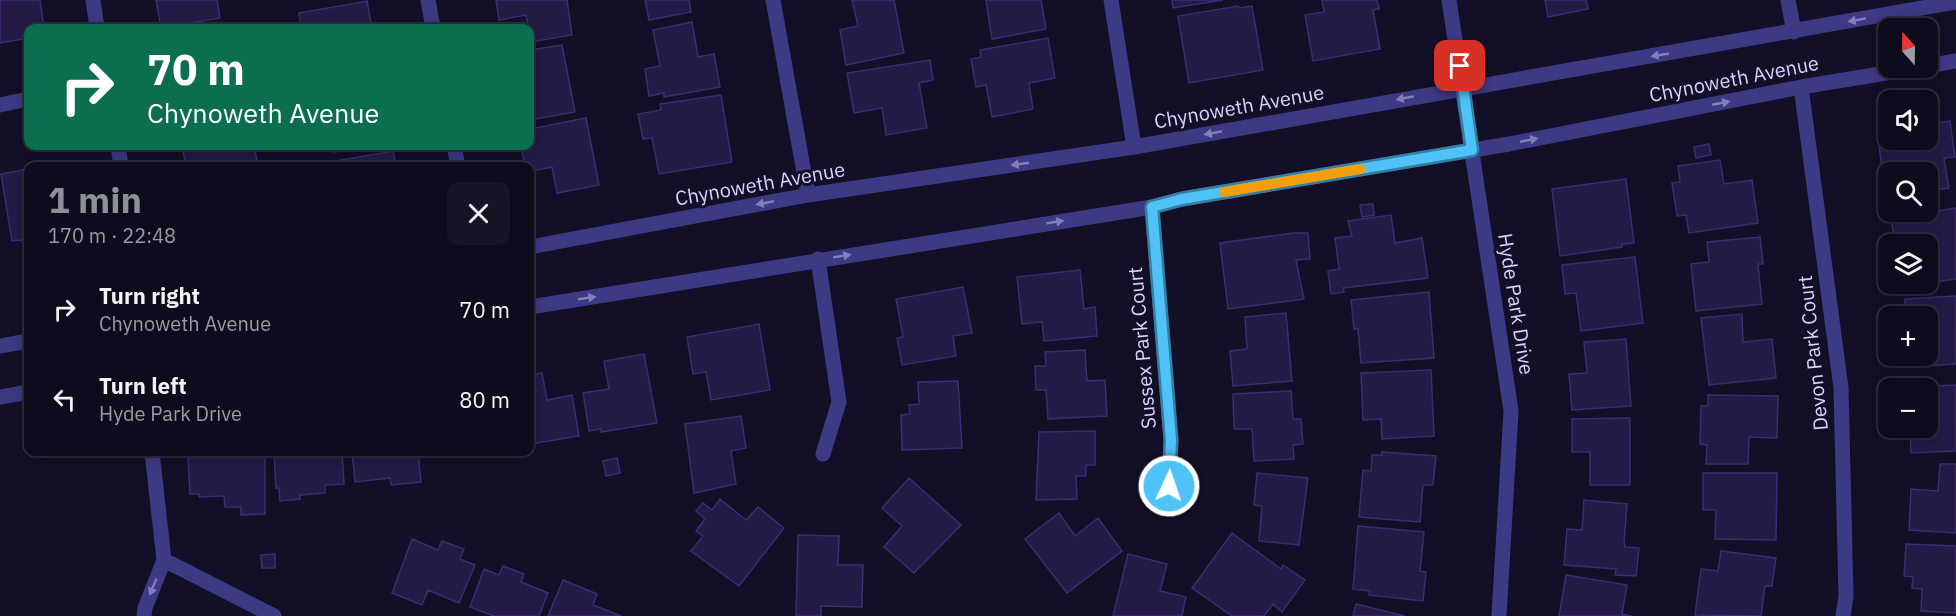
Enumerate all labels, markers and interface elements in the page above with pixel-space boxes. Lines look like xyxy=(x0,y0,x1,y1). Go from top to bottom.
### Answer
one-way arrow xyxy=(1847,16,1866,25)
north arrow xyxy=(1878,18,1938,78)
map controls xyxy=(1878,18,1938,438)
pin xyxy=(1434,40,1485,91)
text: 70 m xyxy=(147,42,245,97)
icon: right xyxy=(48,48,126,126)
icon: arrive xyxy=(1443,49,1476,82)
street label: Chynoweth Avenue xyxy=(1647,49,1821,108)
one-way arrow xyxy=(1650,50,1669,59)
street label: Chynoweth Avenue xyxy=(1152,78,1326,135)
button: sound xyxy=(1878,90,1938,150)
one-way arrow xyxy=(1395,94,1414,103)
text: Chynoweth Avenue xyxy=(147,95,379,130)
one-way arrow xyxy=(1711,98,1730,107)
one-way arrow xyxy=(1203,129,1222,138)
one-way arrow xyxy=(1520,135,1539,144)
street label: Chynoweth Avenue xyxy=(673,155,847,212)
one-way arrow xyxy=(1011,160,1030,169)
button: search xyxy=(1878,162,1938,222)
text: 1 min xyxy=(48,176,142,223)
button: close xyxy=(447,182,510,245)
one-way arrow xyxy=(756,199,775,208)
one-way arrow xyxy=(1046,218,1065,227)
text: 170 m · 22:48 xyxy=(48,222,176,249)
street label: Hyde Park Drive xyxy=(1492,231,1541,377)
button: layers xyxy=(1878,234,1938,294)
one-way arrow xyxy=(832,251,851,260)
street label: Sussex Park Court xyxy=(1121,266,1162,430)
street label: Devon Park Court xyxy=(1791,274,1834,432)
text: Turn right xyxy=(99,281,200,310)
icon: right xyxy=(48,293,81,326)
one-way arrow xyxy=(578,293,597,302)
text: 70 m xyxy=(459,295,510,324)
button: + xyxy=(1878,306,1938,366)
text: Chynoweth Avenue xyxy=(99,310,271,337)
text: Turn left xyxy=(99,371,187,400)
button: − xyxy=(1878,378,1938,438)
icon: left xyxy=(48,383,81,416)
text: 80 m xyxy=(459,385,510,414)
text: Hyde Park Drive xyxy=(99,400,242,427)
position arrow xyxy=(1137,454,1201,518)
one-way arrow xyxy=(148,579,158,597)

